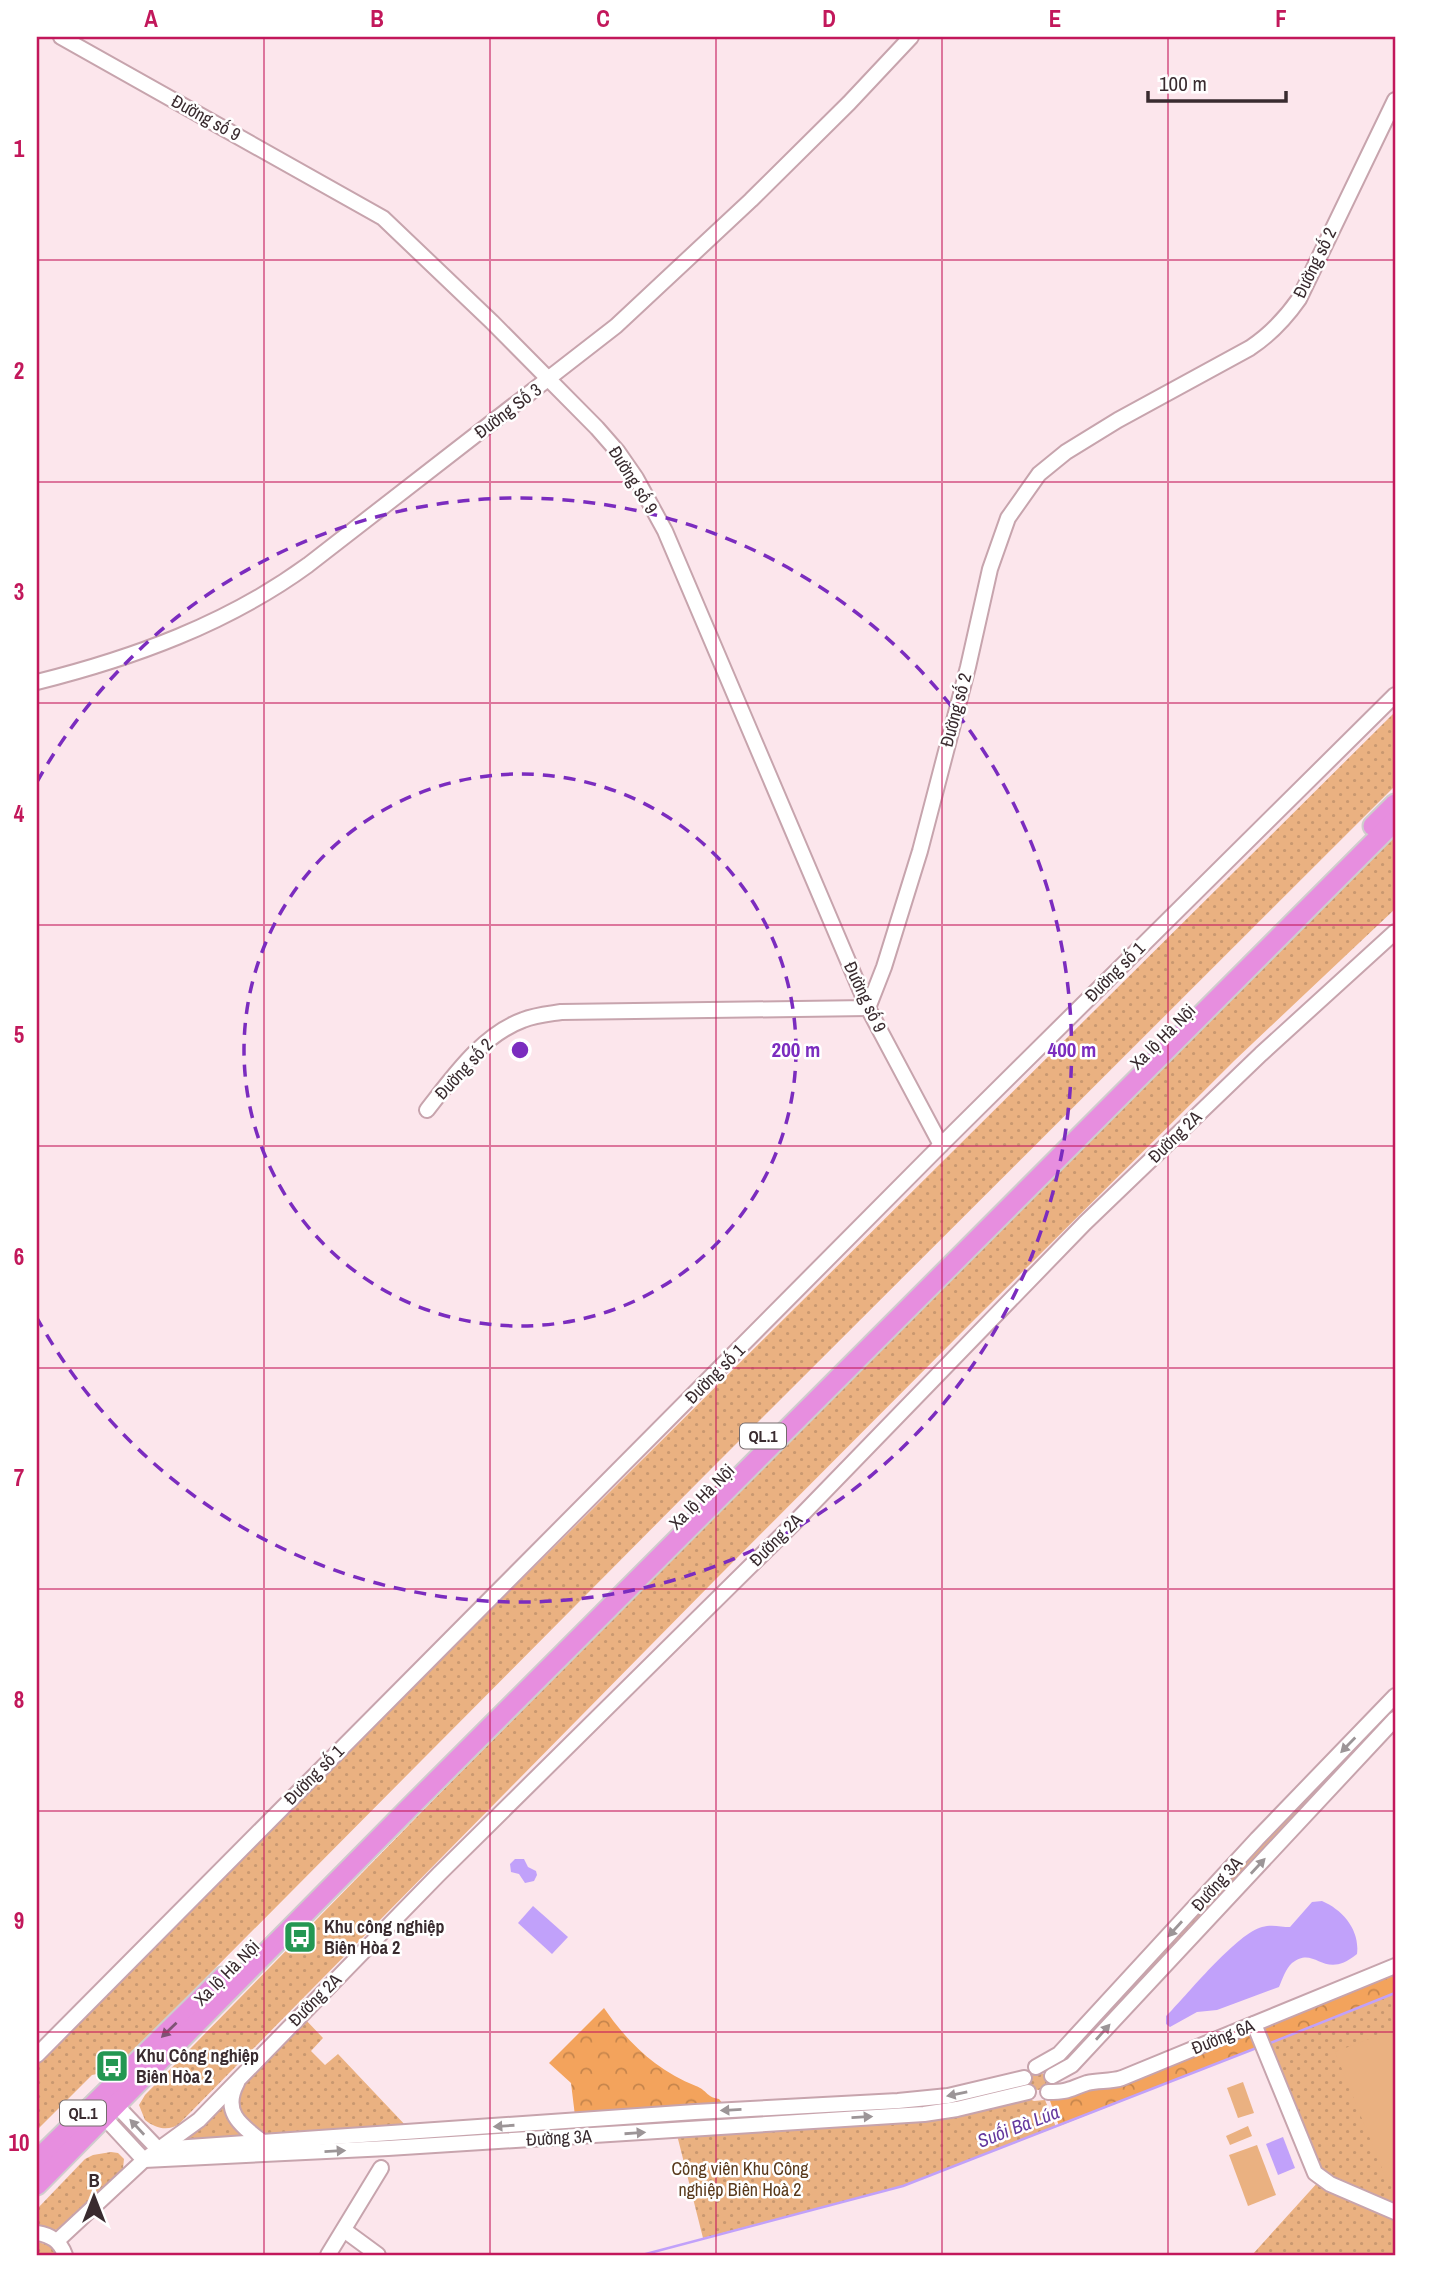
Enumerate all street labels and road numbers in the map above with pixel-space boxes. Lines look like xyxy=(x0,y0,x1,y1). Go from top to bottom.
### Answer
street label: Đường số 9 xyxy=(167,88,245,147)
street label: Đường số 2 xyxy=(1287,223,1342,302)
street label: Đường Số 3 xyxy=(469,377,546,444)
street label: Đường số 9 xyxy=(603,441,664,518)
street label: Đường số 2 xyxy=(934,670,977,750)
street label: Đường số 1 xyxy=(1079,936,1151,1007)
street label: Đường số 9 xyxy=(838,957,893,1036)
street label: Xa lộ Hà Nội xyxy=(1124,998,1201,1075)
street label: Đường số 2 xyxy=(429,1033,499,1105)
street label: Đường 2A xyxy=(1142,1105,1207,1168)
street label: Đường số 1 xyxy=(679,1338,751,1409)
road number: QL.1 xyxy=(740,1424,786,1448)
street label: Xa lộ Hà Nội xyxy=(663,1458,740,1535)
street label: Đường 2A xyxy=(744,1507,808,1572)
street label: Đường số 1 xyxy=(278,1739,350,1810)
street label: Đường 3A xyxy=(1185,1851,1248,1916)
street label: Xa lộ Hà Nội xyxy=(188,1934,265,2011)
street label: Đường 2A xyxy=(283,1967,347,2032)
street label: Đường 6A xyxy=(1188,2013,1258,2060)
road number: QL.1 xyxy=(60,2100,106,2126)
street label: Đường 3A xyxy=(526,2123,593,2152)

